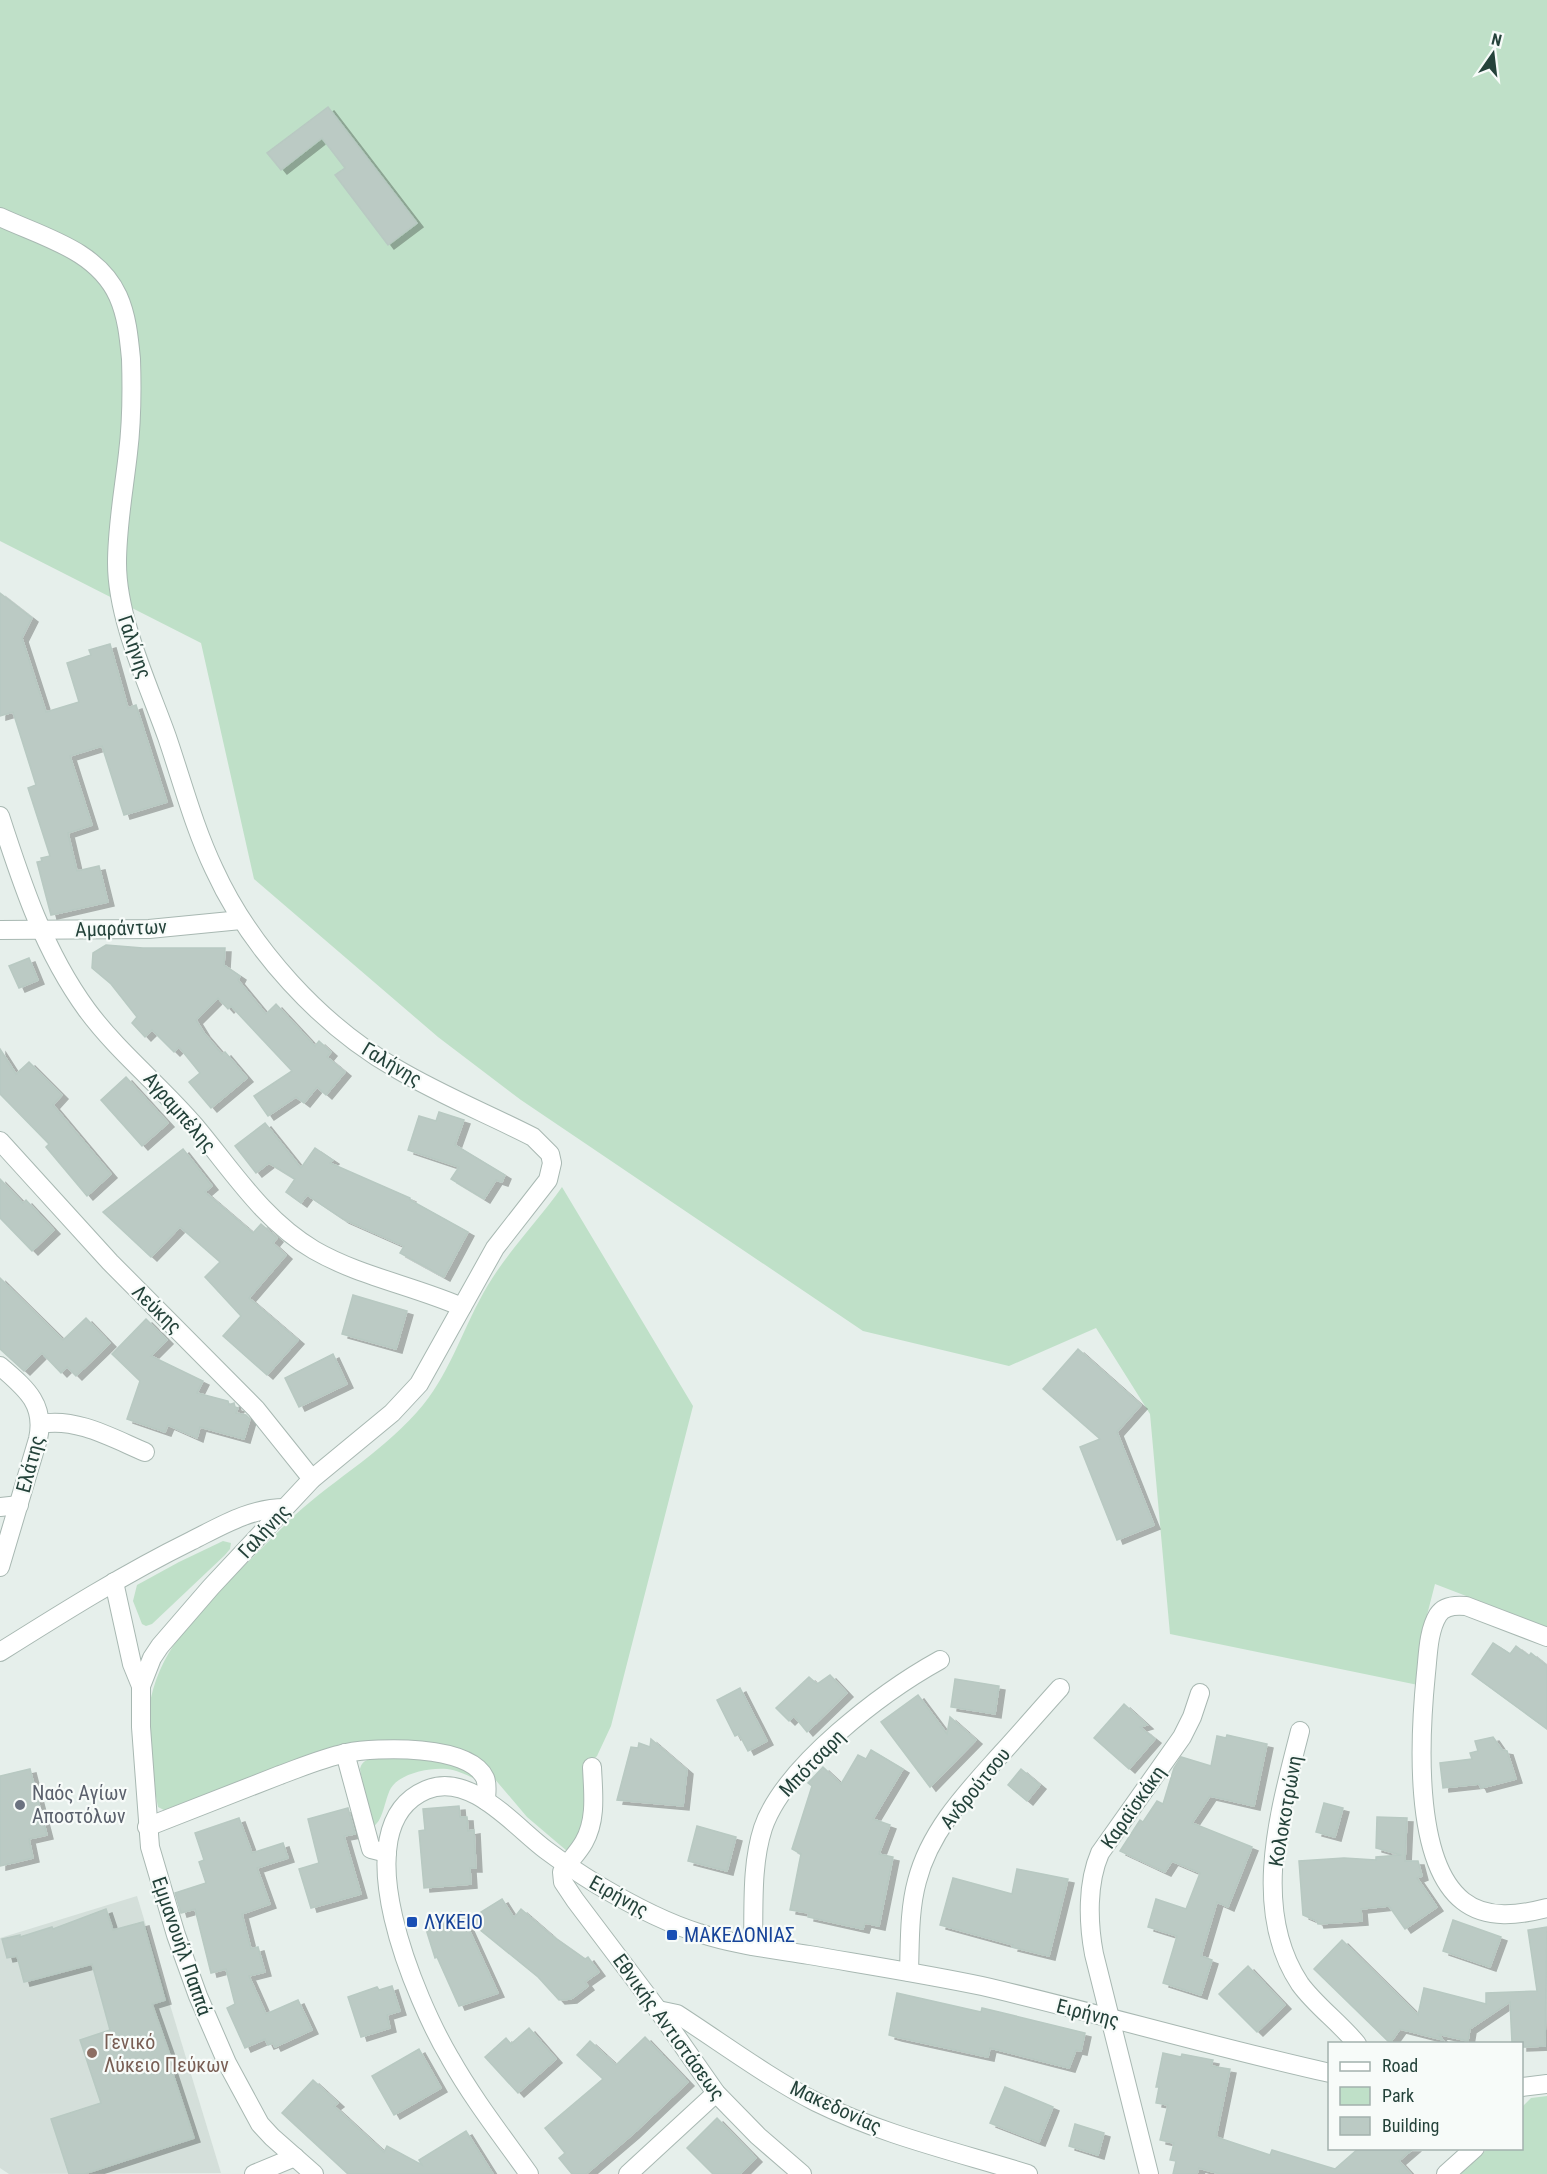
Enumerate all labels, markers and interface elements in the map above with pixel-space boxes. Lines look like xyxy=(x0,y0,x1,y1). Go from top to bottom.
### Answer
north arrow xyxy=(1463,24,1523,84)
text: N xyxy=(1489,30,1504,50)
street label: Γαλήνης xyxy=(113,612,157,682)
street label: Αμαράντων xyxy=(75,914,168,942)
street label: Γαλήνης xyxy=(358,1037,426,1091)
street label: Αγραμπέλης xyxy=(139,1067,221,1157)
street label: Λεύκης xyxy=(127,1280,187,1338)
street label: Ελάτης xyxy=(11,1433,49,1495)
street label: Γαλήνης xyxy=(233,1499,295,1563)
street label: Μπότσαρη xyxy=(774,1724,850,1802)
street label: Ανδρούτσου xyxy=(935,1742,1015,1834)
street label: Κολοκοτρώνη xyxy=(1263,1754,1307,1868)
street label: Καραϊσκάκη xyxy=(1096,1761,1170,1853)
place label: Ναός Αγίων Αποστόλων xyxy=(32,1781,127,1828)
marker: Ναός Αγίων Αποστόλων xyxy=(13,1798,27,1812)
street label: Ειρήνης xyxy=(585,1870,653,1922)
street label: Εμμανουήλ Παππά xyxy=(147,1873,217,2019)
place label: ΛΥΚΕΙΟ xyxy=(424,1910,483,1934)
marker: ΛΥΚΕΙΟ xyxy=(405,1915,419,1929)
place label: ΜΑΚΕΔΟΝΙΑΣ xyxy=(684,1923,795,1947)
marker: ΜΑΚΕΔΟΝΙΑΣ xyxy=(665,1928,679,1942)
street label: Εθνικής Αντιστάσεως xyxy=(608,1949,730,2105)
street label: Ειρήνης xyxy=(1054,1994,1122,2032)
place label: Γενικό Λύκειο Πεύκων xyxy=(104,2030,229,2077)
legend xyxy=(1328,2042,1523,2150)
marker: Γενικό Λύκειο Πεύκων xyxy=(85,2046,99,2060)
text: Road xyxy=(1382,2055,1418,2076)
street label: Μακεδονίας xyxy=(787,2075,885,2139)
text: Park xyxy=(1382,2085,1414,2106)
text: Building xyxy=(1382,2115,1439,2136)

